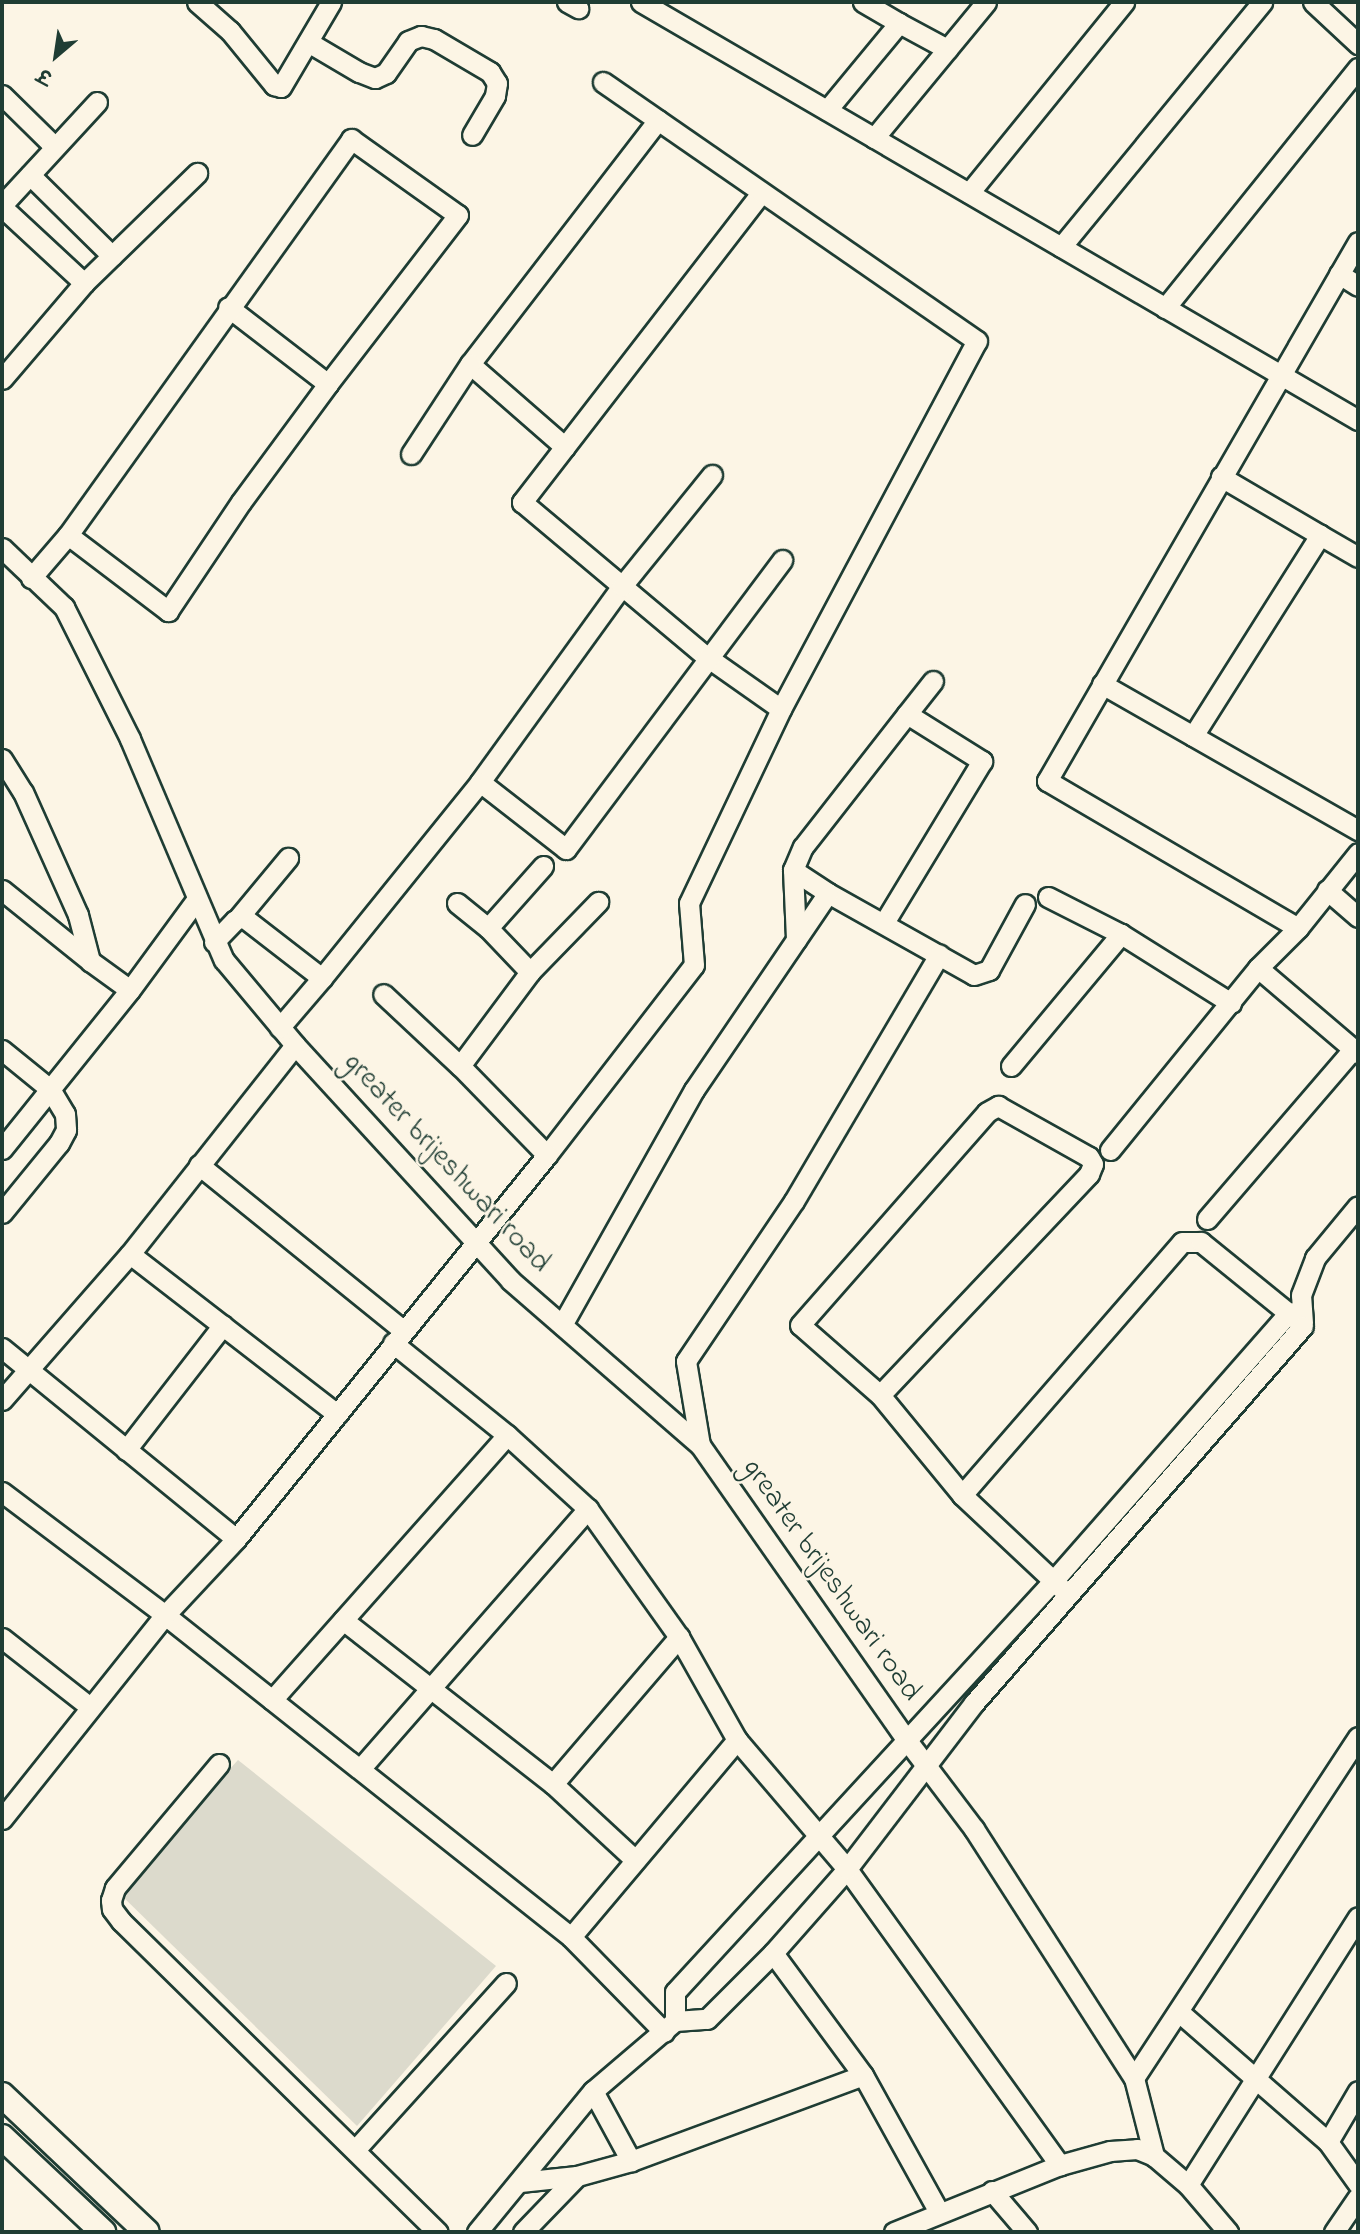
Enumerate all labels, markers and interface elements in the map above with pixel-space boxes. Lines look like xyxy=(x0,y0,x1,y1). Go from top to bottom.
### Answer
north arrow xyxy=(21,21,91,91)
text: उ xyxy=(33,60,58,90)
street label: greater brijeshwari road xyxy=(335,1045,557,1281)
street label: greater brijeshwari road xyxy=(734,1452,928,1708)

